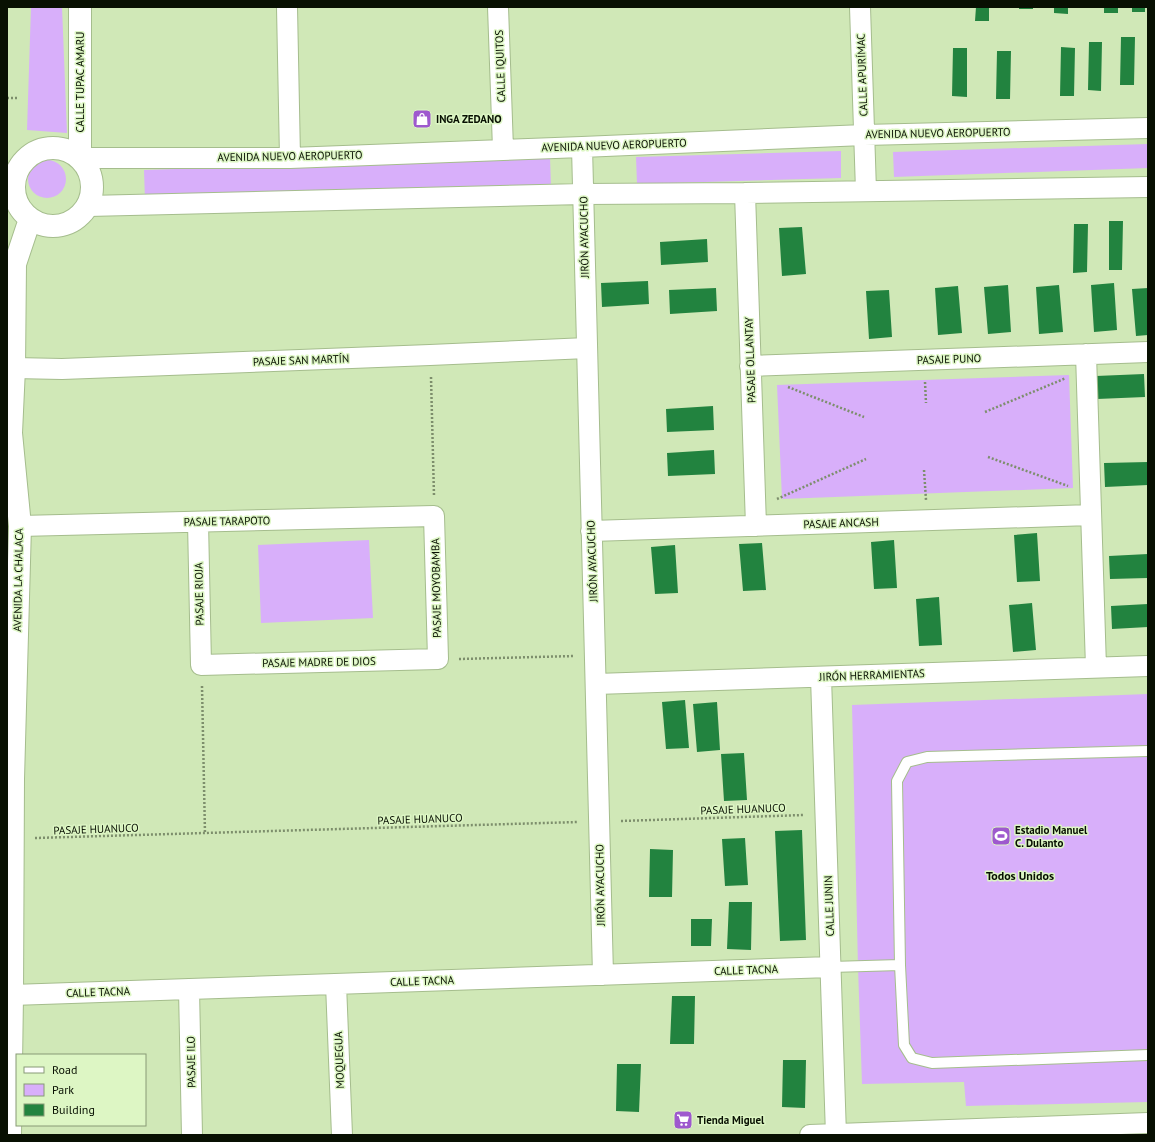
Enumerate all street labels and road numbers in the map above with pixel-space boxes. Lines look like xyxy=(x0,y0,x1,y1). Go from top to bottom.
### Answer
street label: CALLE IQUITOS xyxy=(492,29,508,103)
street label: CALLE TUPAC AMARU xyxy=(73,32,87,132)
street label: CALLE APURÍMAC xyxy=(854,33,870,117)
street label: AVENIDA NUEVO AEROPUERTO xyxy=(865,125,1011,141)
street label: AVENIDA NUEVO AEROPUERTO xyxy=(541,135,687,155)
street label: AVENIDA NUEVO AEROPUERTO xyxy=(217,148,363,164)
street label: JIRÓN AYACUCHO xyxy=(576,196,592,279)
street label: PASAJE OLLANTAY xyxy=(741,316,758,403)
street label: PASAJE SAN MARTÍN xyxy=(253,351,349,369)
street label: PASAJE PUNO xyxy=(917,351,981,367)
street label: PASAJE TARAPOTO xyxy=(184,513,270,529)
street label: PASAJE ANCASH xyxy=(803,515,879,531)
street label: JIRÓN AYACUCHO xyxy=(584,520,600,603)
street label: AVENIDA LA CHALACA xyxy=(10,528,26,632)
street label: PASAJE MOYOBAMBA xyxy=(428,538,444,638)
street label: PASAJE RIOJA xyxy=(191,562,207,626)
street label: PASAJE MADRE DE DIOS xyxy=(262,654,376,670)
street label: JIRÓN HERRAMIENTAS xyxy=(818,666,925,684)
street label: PASAJE HUANUCO xyxy=(700,801,786,817)
street label: PASAJE HUANUCO xyxy=(377,811,463,827)
street label: PASAJE HUANUCO xyxy=(53,821,139,837)
street label: JIRÓN AYACUCHO xyxy=(592,844,608,927)
street label: CALLE JUNIN xyxy=(821,875,837,937)
street label: CALLE TACNA xyxy=(714,962,779,978)
street label: CALLE TACNA xyxy=(390,973,455,989)
street label: CALLE TACNA xyxy=(66,984,131,1000)
street label: MOQUEGUA xyxy=(331,1031,347,1089)
street label: PASAJE ILO xyxy=(184,1036,198,1088)

